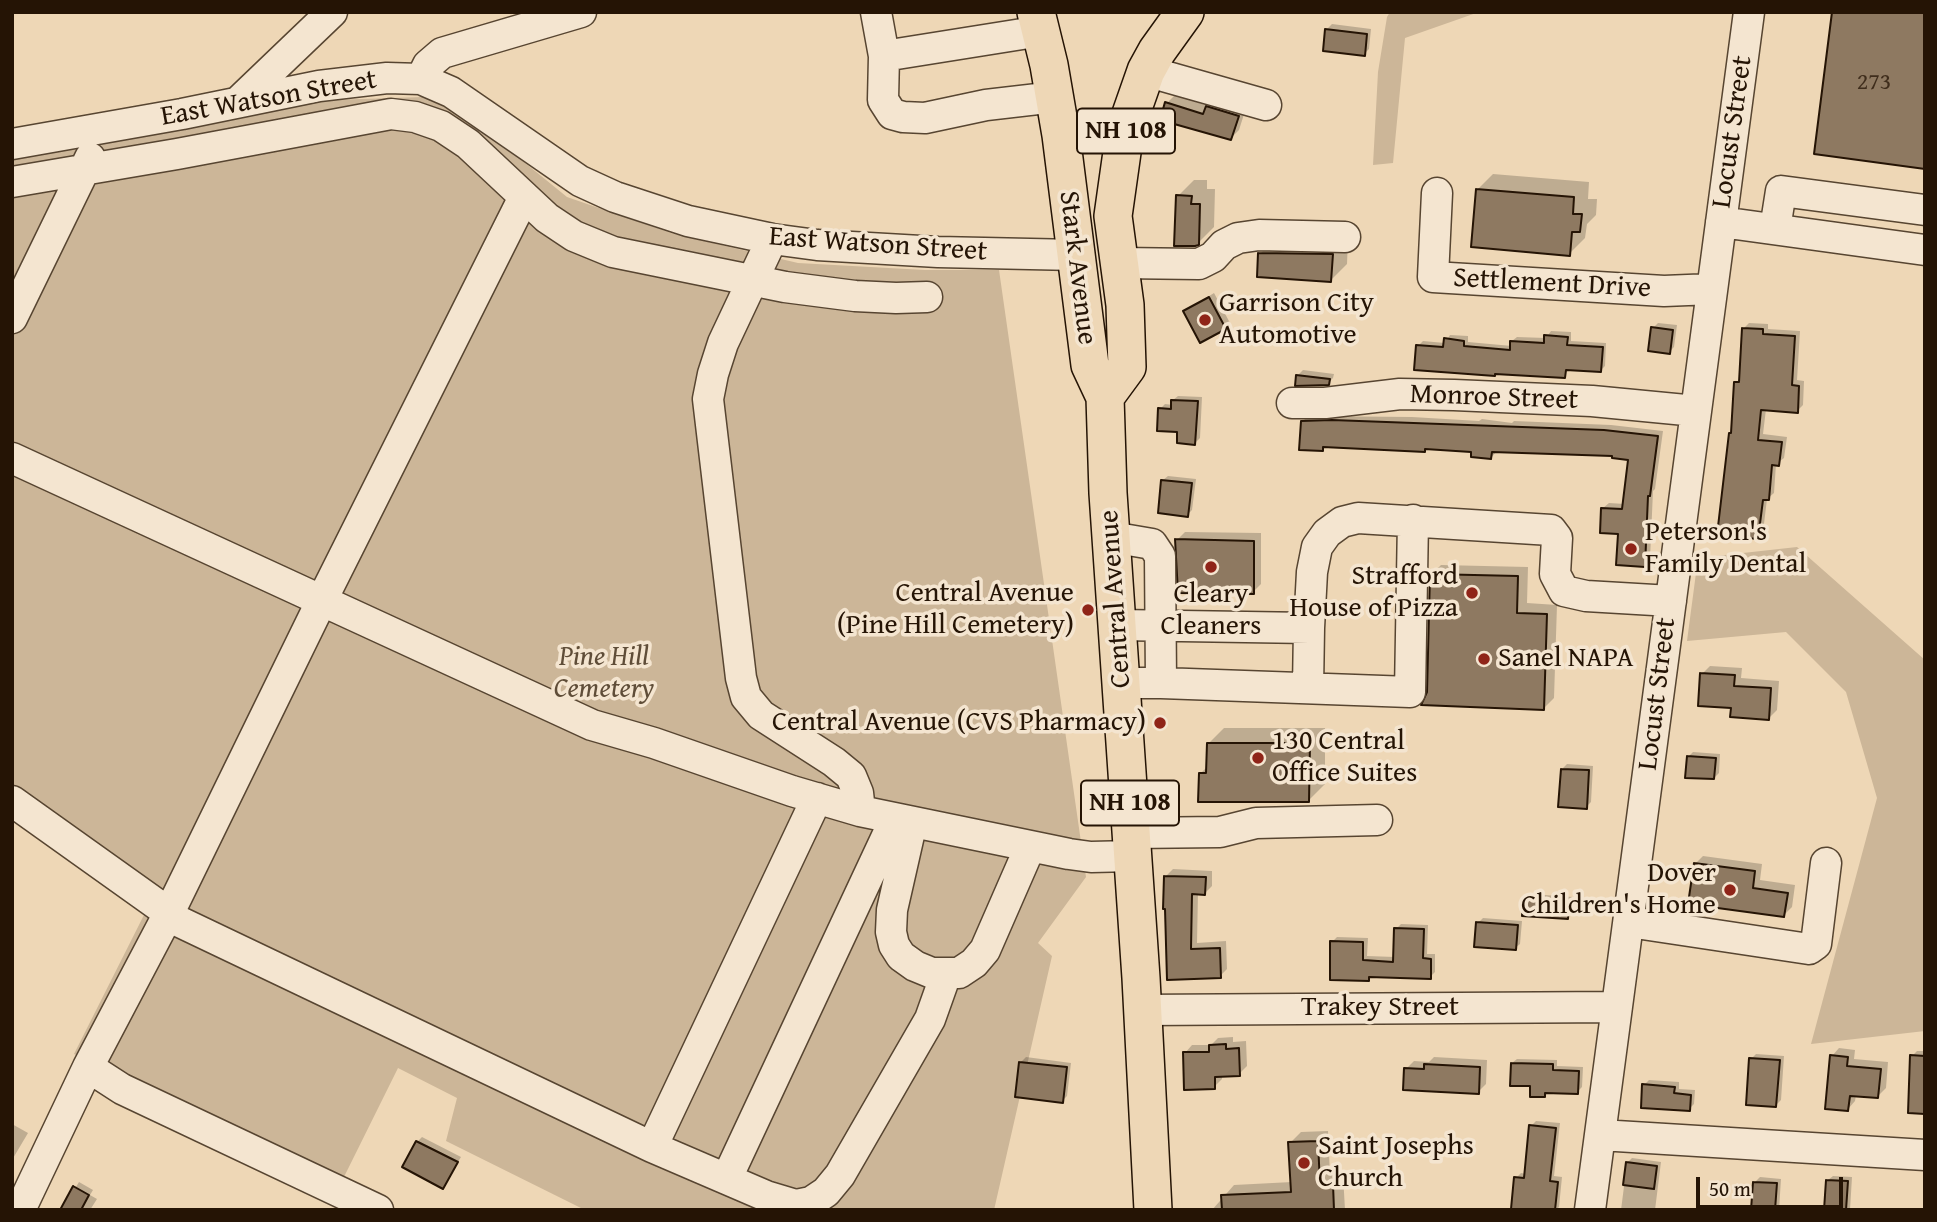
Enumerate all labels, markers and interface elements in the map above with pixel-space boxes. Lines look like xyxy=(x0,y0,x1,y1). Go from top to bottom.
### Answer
street label: Locust Street xyxy=(1706,54,1760,210)
street label: East Watson Street xyxy=(158,63,380,135)
house number: 273 xyxy=(1857,69,1891,97)
road number: NH 108 xyxy=(1077,108,1175,154)
street label: Stark Avenue xyxy=(1051,189,1103,347)
street label: East Watson Street xyxy=(768,221,988,269)
street label: Settlement Drive xyxy=(1452,262,1652,306)
place label: Garrison City Automotive xyxy=(1219,287,1374,353)
marker: Garrison City Automotive xyxy=(1197,312,1213,328)
street label: Monroe Street xyxy=(1409,378,1579,418)
street label: Central Avenue xyxy=(1093,509,1139,689)
place label: Peterson's Family Dental xyxy=(1645,516,1806,582)
marker: Peterson's Family Dental xyxy=(1623,541,1639,557)
marker: Cleary Cleaners xyxy=(1203,559,1219,575)
place label: Strafford House of Pizza xyxy=(1289,560,1458,626)
place label: Central Avenue (Pine Hill Cemetery) xyxy=(837,577,1074,643)
place label: Cleary Cleaners xyxy=(1161,578,1261,644)
marker: Strafford House of Pizza xyxy=(1464,585,1480,601)
marker: Central Avenue (Pine Hill Cemetery) xyxy=(1080,602,1096,618)
street label: Locust Street xyxy=(1632,616,1684,772)
park label: Pine Hill Cemetery xyxy=(554,641,654,707)
place label: Sanel NAPA xyxy=(1498,642,1633,676)
marker: Sanel NAPA xyxy=(1476,651,1492,667)
place label: Central Avenue (CVS Pharmacy) xyxy=(772,706,1146,740)
marker: Central Avenue (CVS Pharmacy) xyxy=(1152,715,1168,731)
place label: 130 Central Office Suites xyxy=(1272,725,1417,791)
marker: 130 Central Office Suites xyxy=(1250,750,1266,766)
road number: NH 108 xyxy=(1081,780,1179,825)
place label: Dover Children's Home xyxy=(1521,857,1716,923)
marker: Dover Children's Home xyxy=(1722,882,1738,898)
street label: Trakey Street xyxy=(1301,991,1459,1025)
place label: Saint Josephs Church xyxy=(1318,1130,1474,1196)
marker: Saint Josephs Church xyxy=(1296,1155,1312,1171)
scale bar xyxy=(1699,1162,1846,1206)
text: 50 m xyxy=(1709,1173,1751,1204)

